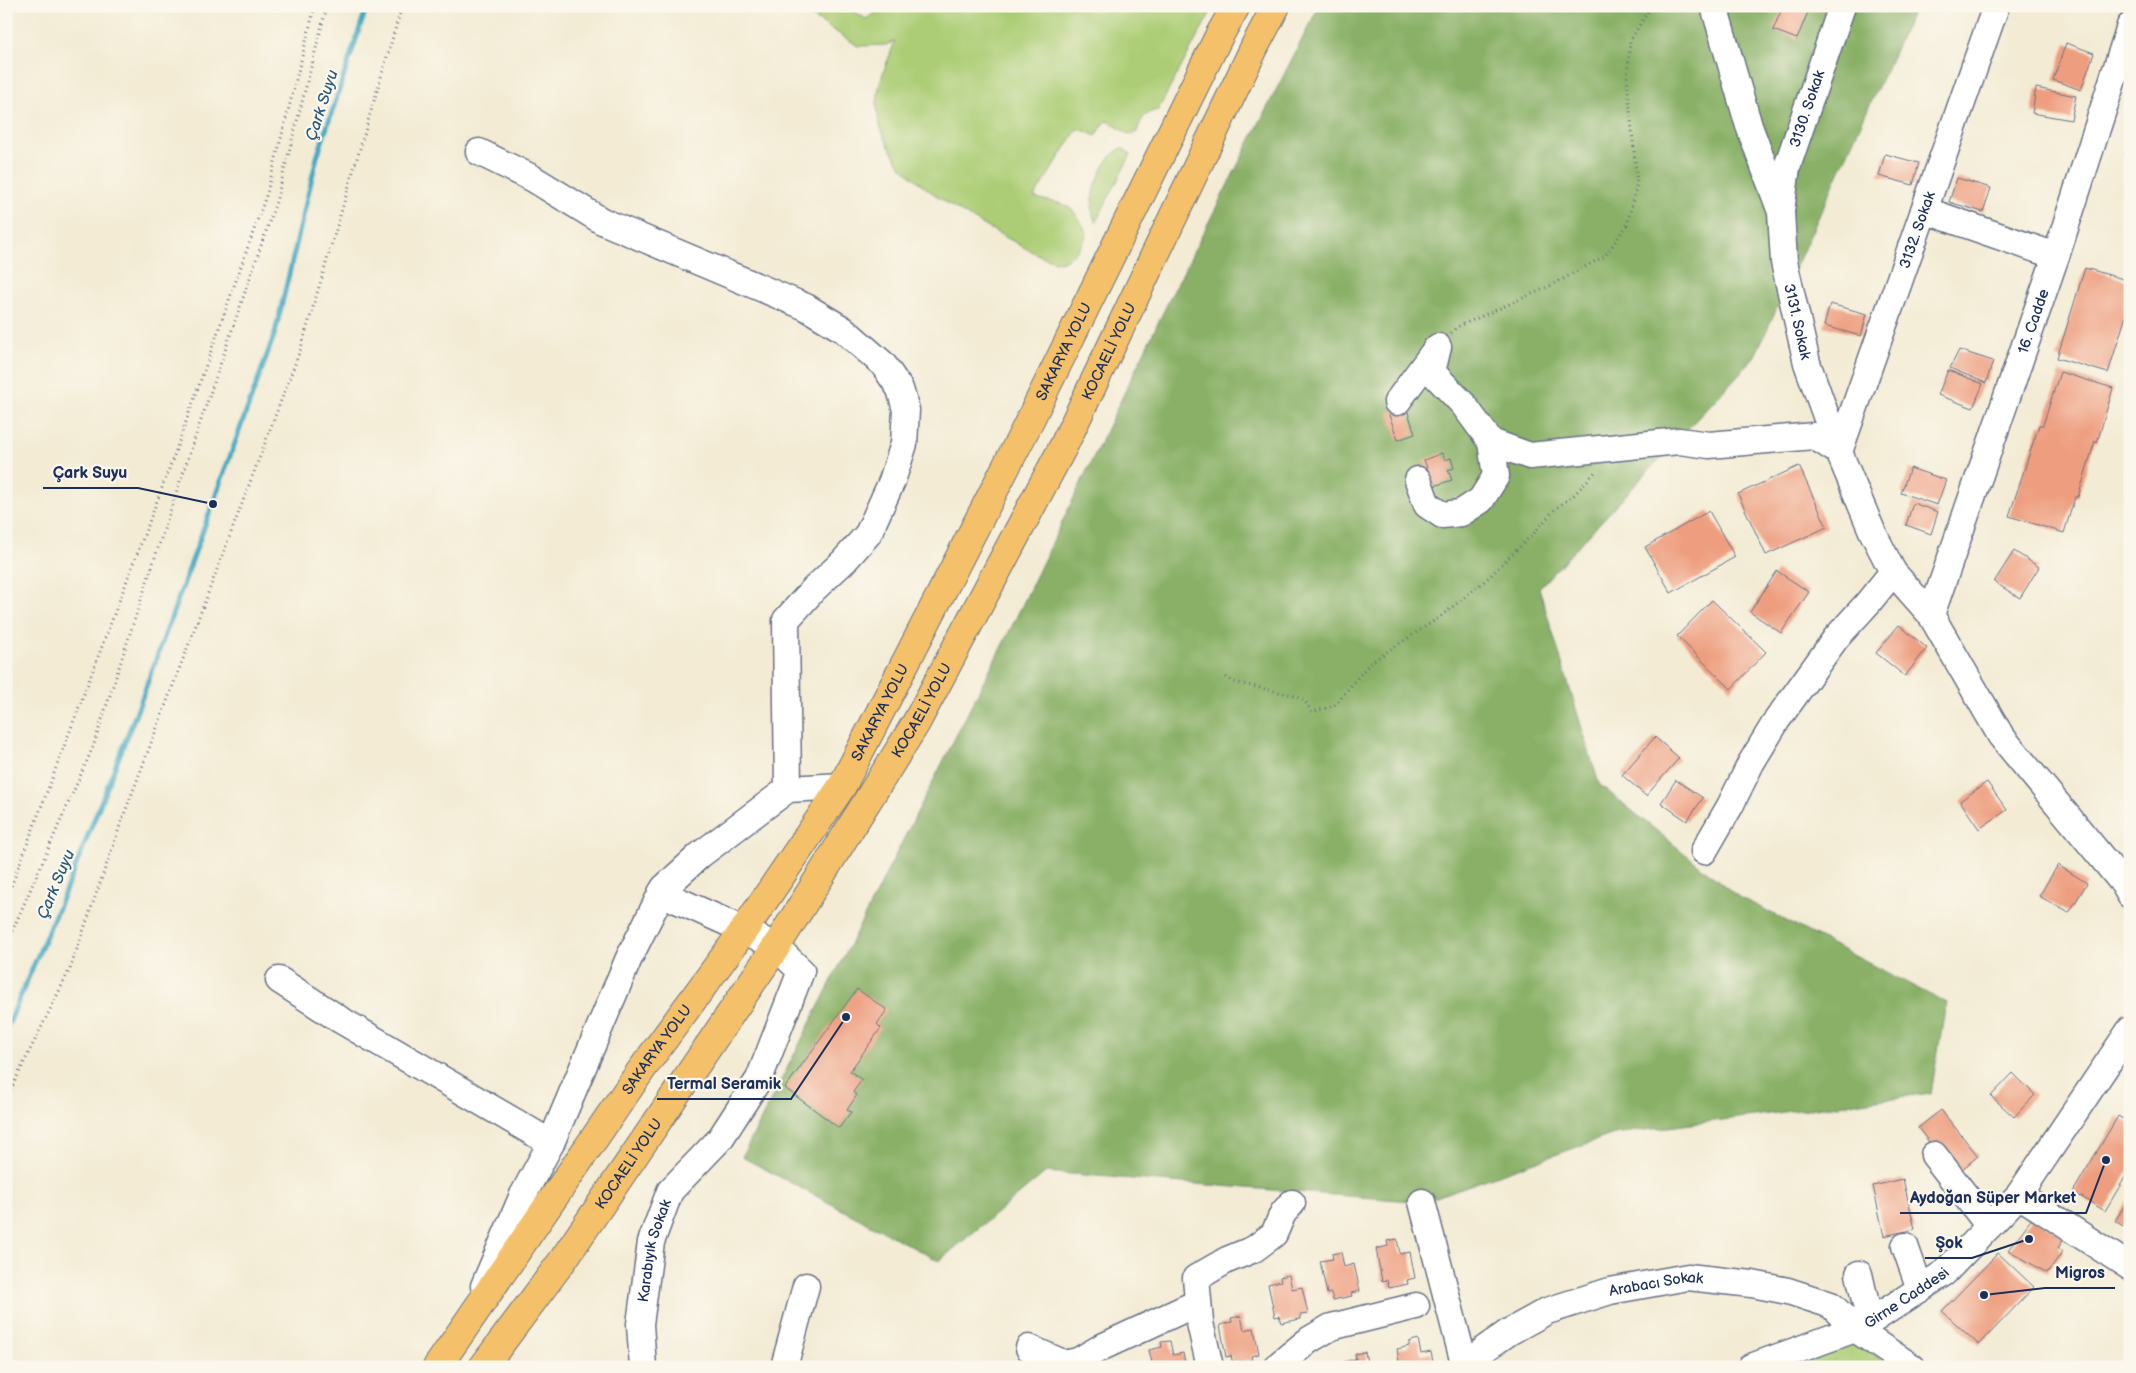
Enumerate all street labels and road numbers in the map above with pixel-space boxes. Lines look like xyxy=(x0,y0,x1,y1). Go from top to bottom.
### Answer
street label: 3130. Sokak xyxy=(1785,67,1830,150)
street label: 3132. Sokak xyxy=(1895,188,1940,271)
street label: 3131. Sokak xyxy=(1779,282,1815,362)
street label: 16. Cadde xyxy=(2014,286,2054,356)
street label: SAKARYA YOLU xyxy=(1032,300,1096,404)
street label: KOCAELİ YOLU xyxy=(1078,300,1141,403)
street label: KOCAELİ YOLU xyxy=(888,660,956,762)
street label: SAKARYA YOLU xyxy=(847,661,913,764)
street label: SAKARYA YOLU xyxy=(618,1001,696,1099)
street label: KOCAELİ YOLU xyxy=(591,1115,667,1213)
street label: Karabıyık Sokak xyxy=(634,1196,676,1303)
street label: Girne Caddesi xyxy=(1861,1264,1954,1333)
street label: Arabacı Sokak xyxy=(1607,1268,1705,1301)

